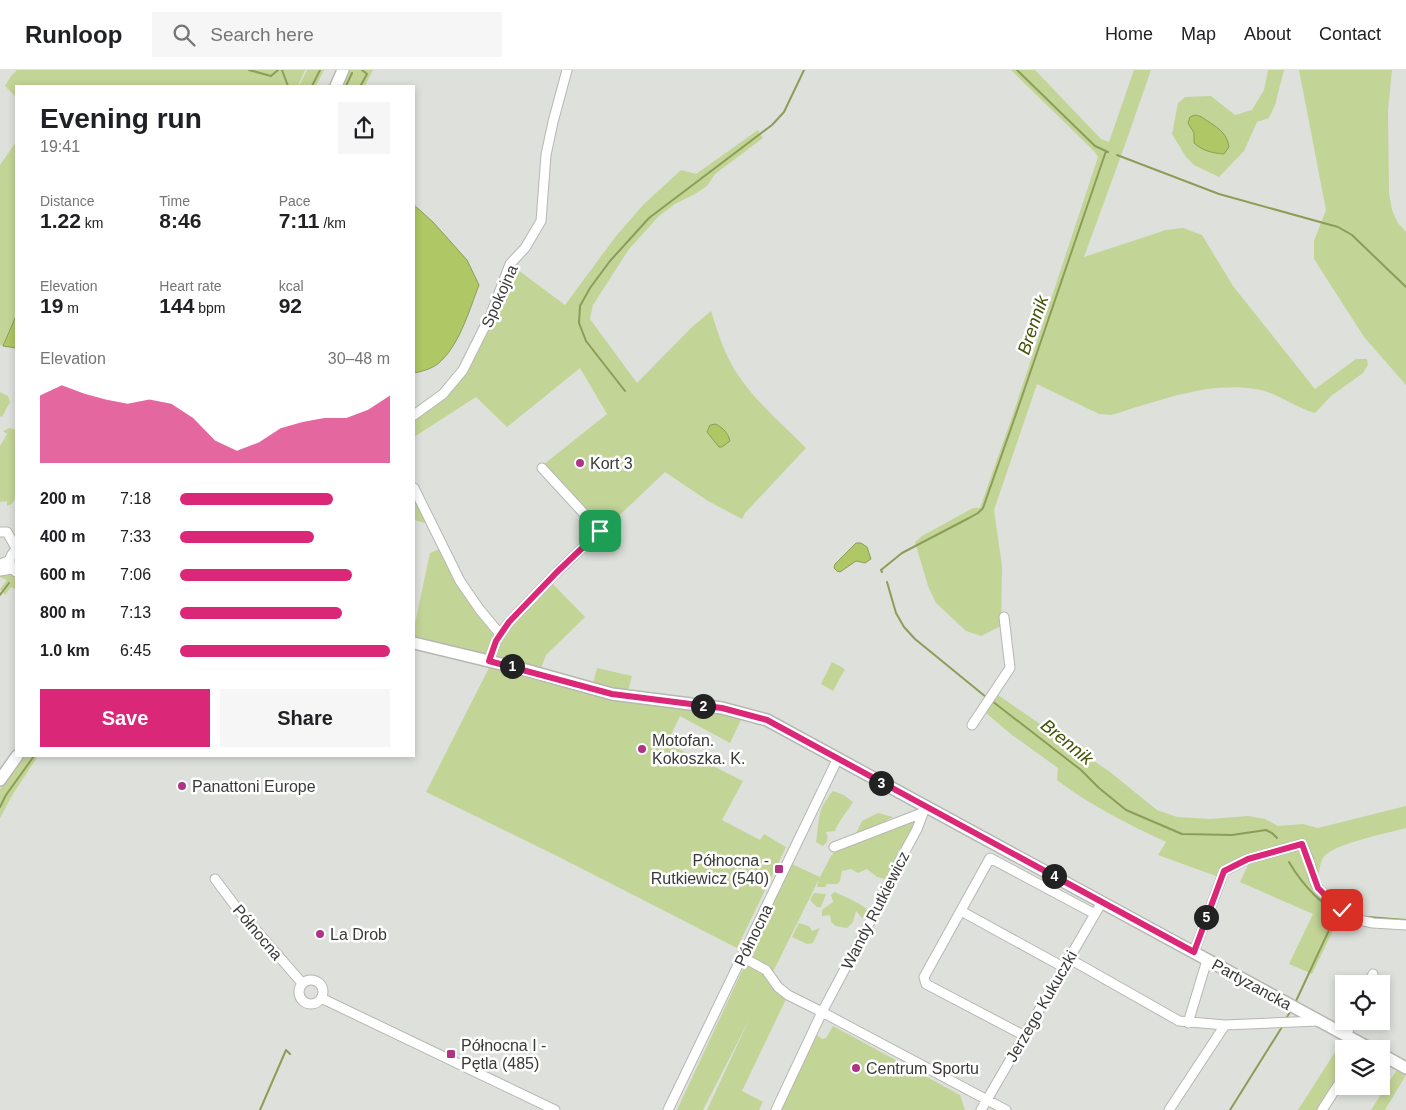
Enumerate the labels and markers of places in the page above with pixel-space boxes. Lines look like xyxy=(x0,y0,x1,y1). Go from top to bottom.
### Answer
place label: Kort 3 xyxy=(590,455,633,472)
marker: Kort 3 xyxy=(574,457,586,469)
pin xyxy=(579,510,621,552)
pin: 1 xyxy=(500,654,524,678)
pin: 2 xyxy=(690,694,716,718)
place label: Motofan. Kokoszka. K. xyxy=(652,732,745,767)
marker: Motofan. Kokoszka. K. xyxy=(636,743,648,755)
pin: 3 xyxy=(868,770,894,796)
place label: Panattoni Europe xyxy=(192,778,316,795)
marker: Panattoni Europe xyxy=(176,780,188,792)
place label: Północna - Rutkiewicz (540) xyxy=(651,852,769,887)
marker: Północna - Rutkiewicz (540) xyxy=(773,863,785,875)
pin: 4 xyxy=(1042,864,1066,888)
pin xyxy=(1321,889,1363,931)
pin: 5 xyxy=(1194,904,1218,930)
place label: La Drob xyxy=(330,926,387,943)
marker: La Drob xyxy=(314,928,326,940)
place label: Północna I - Pętla (485) xyxy=(461,1037,546,1072)
marker: Północna I - Pętla (485) xyxy=(445,1048,457,1060)
place label: Centrum Sportu xyxy=(866,1060,979,1077)
marker: Centrum Sportu xyxy=(850,1062,862,1074)

